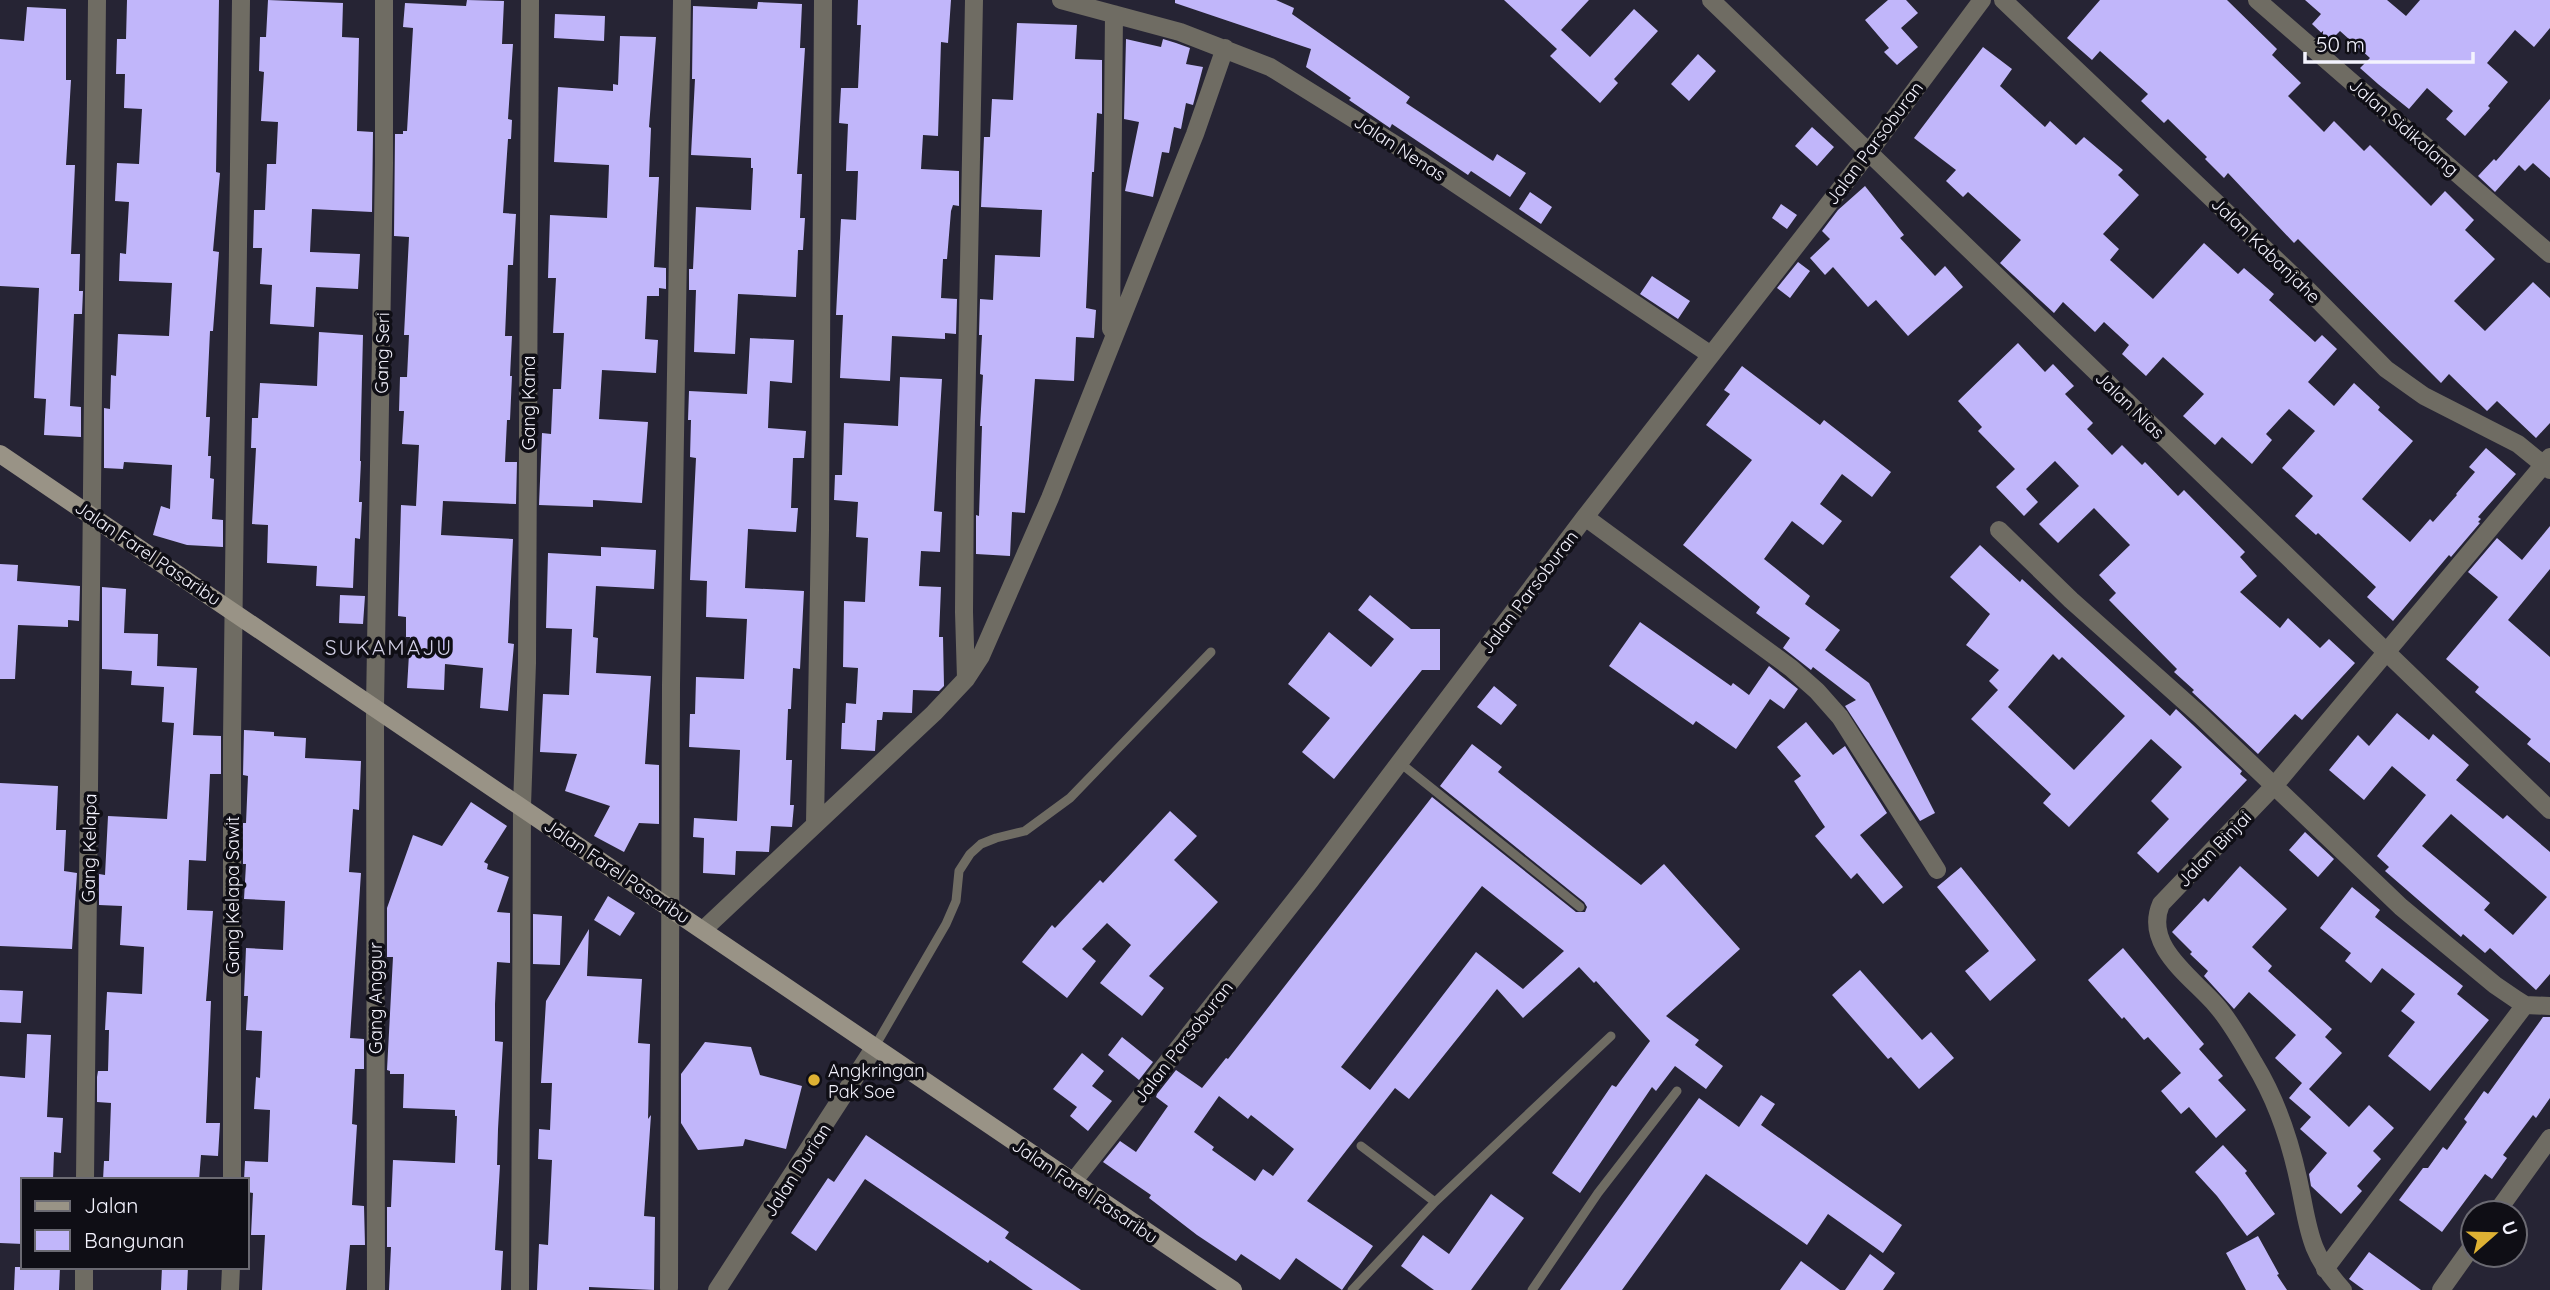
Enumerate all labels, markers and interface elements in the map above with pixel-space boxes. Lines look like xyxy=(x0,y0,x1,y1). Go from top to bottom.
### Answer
scale bar xyxy=(2305,21,2473,65)
text: 50 m xyxy=(2316,31,2365,57)
street label: Jalan Sidikalang xyxy=(2345,73,2463,181)
street label: Jalan Parsoburan xyxy=(1820,77,1928,209)
street label: Jalan Nenas xyxy=(1350,110,1450,186)
street label: Jalan Kabanjahe xyxy=(2207,192,2325,308)
street label: Gang Seri xyxy=(370,312,394,394)
street label: Gang Kana xyxy=(517,356,540,450)
street label: Jalan Nias xyxy=(2090,366,2170,444)
street label: Jalan Farel Pasaribu xyxy=(71,496,225,610)
street label: Jalan Parsoburan xyxy=(1475,526,1583,658)
district label: SUKAMAJU xyxy=(325,634,453,660)
street label: Gang Kelapa xyxy=(77,793,101,903)
street label: Jalan Binjai xyxy=(2172,806,2256,892)
street label: Jalan Farel Pasaribu xyxy=(540,814,694,928)
street label: Gang Kelapa Sawit xyxy=(221,816,244,974)
street label: Gang Anggur xyxy=(364,942,387,1054)
street label: Jalan Parsoburan xyxy=(1128,976,1238,1108)
place label: Angkringan Pak Soe xyxy=(828,1059,925,1103)
marker: Angkringan Pak Soe xyxy=(806,1072,822,1088)
street label: Jalan Durian xyxy=(758,1119,836,1221)
street label: Jalan Farel Pasaribu xyxy=(1008,1134,1162,1248)
legend xyxy=(21,1178,248,1269)
text: Jalan xyxy=(84,1192,138,1218)
north arrow xyxy=(2459,1199,2529,1269)
text: U xyxy=(2496,1218,2524,1239)
text: Bangunan xyxy=(84,1227,184,1253)

